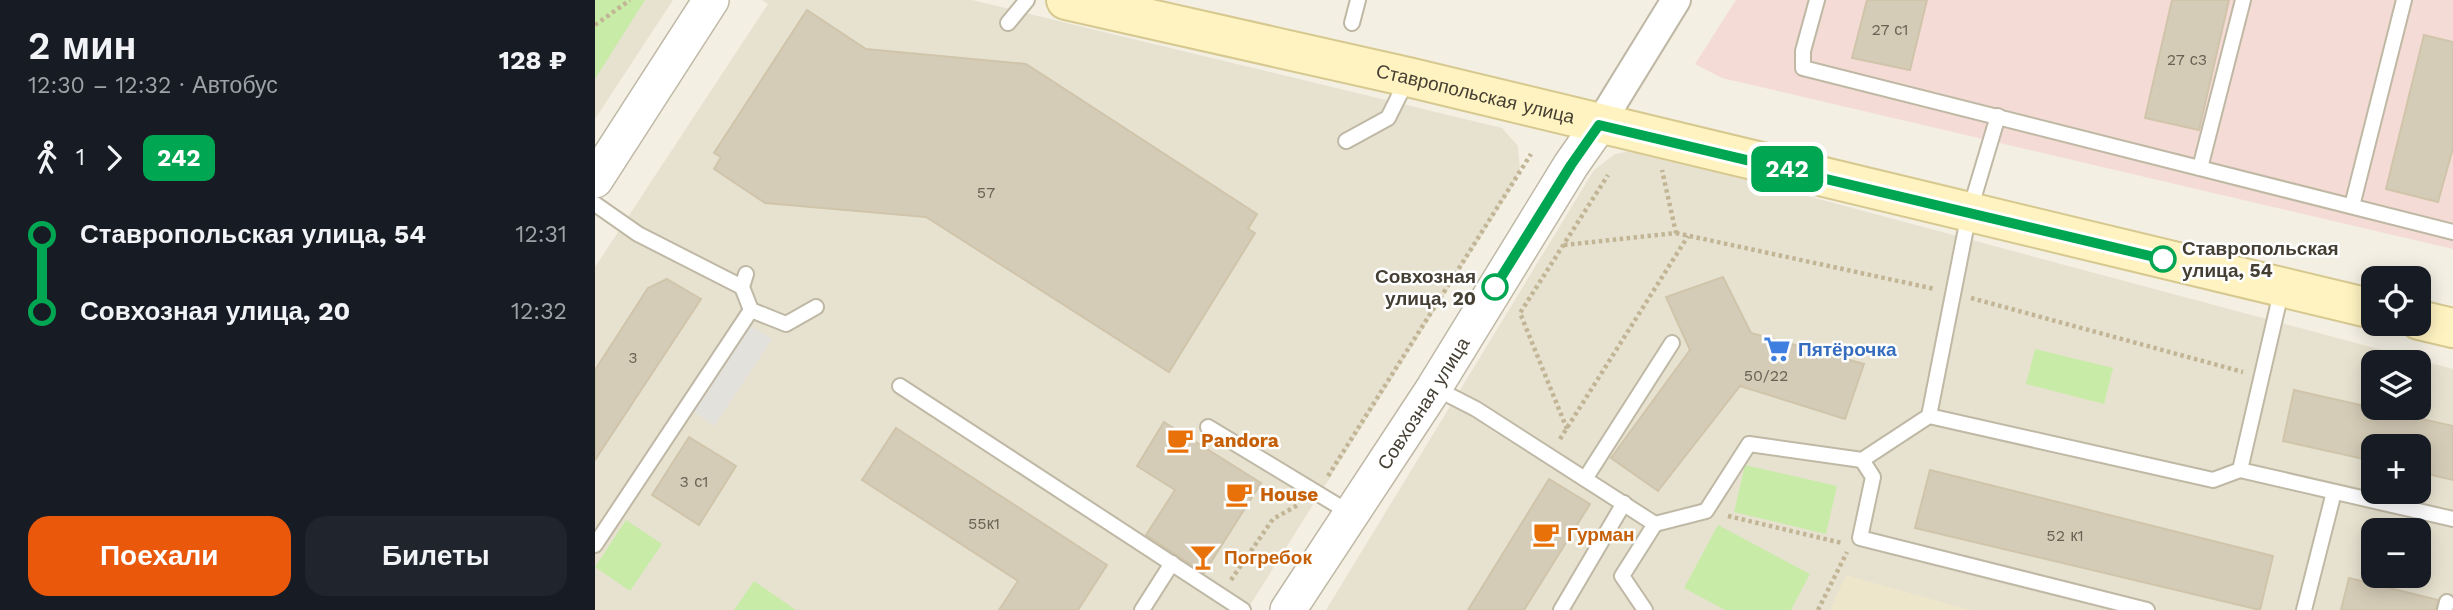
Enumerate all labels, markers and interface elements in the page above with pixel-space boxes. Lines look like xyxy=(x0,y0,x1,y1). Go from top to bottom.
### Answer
house number: 27 с1 xyxy=(1871,20,1909,39)
text: 2 мин xyxy=(28,24,137,68)
text: 128 ₽ xyxy=(499,45,567,75)
house number: 27 с3 xyxy=(2167,50,2207,69)
street label: Ставропольская улица xyxy=(1374,59,1577,128)
text: 12:30 – 12:32 · Автобус xyxy=(28,72,278,99)
icon: walk xyxy=(28,139,66,177)
icon: forward xyxy=(95,139,133,177)
text: 1 xyxy=(76,144,85,171)
text: 242 xyxy=(157,144,201,172)
line badge: 242 xyxy=(1747,146,1827,192)
text: 242 xyxy=(1765,155,1809,183)
house number: 57 xyxy=(977,183,995,202)
text: Ставропольская улица, 54 xyxy=(80,219,426,249)
text: 12:31 xyxy=(515,221,567,248)
place label: Ставропольская улица, 54 xyxy=(2182,237,2339,282)
marker: Ставропольская улица, 54 xyxy=(2150,246,2176,272)
place label: Совхозная улица, 20 xyxy=(1375,265,1476,310)
map controls xyxy=(2361,266,2431,588)
button: locate xyxy=(2361,266,2431,336)
marker: Совхозная улица, 20 xyxy=(1482,274,1508,300)
text: Совхозная улица, 20 xyxy=(80,296,350,326)
text: 12:32 xyxy=(511,298,567,325)
street label: Совхозная улица xyxy=(1372,332,1474,474)
supermarket icon: Пятёрочка xyxy=(1762,334,1792,364)
place label: Пятёрочка xyxy=(1798,338,1897,361)
house number: 3 xyxy=(628,348,638,367)
button: layers xyxy=(2361,350,2431,420)
house number: 50/22 xyxy=(1744,366,1788,385)
cafe icon: Pandora xyxy=(1165,425,1195,455)
place label: Pandora xyxy=(1201,429,1279,452)
button: + xyxy=(2361,434,2431,504)
house number: 3 с1 xyxy=(679,472,709,491)
cafe icon: House xyxy=(1224,479,1254,509)
place label: House xyxy=(1260,483,1318,506)
house number: 55к1 xyxy=(968,514,1000,533)
button: Поехали xyxy=(28,516,291,596)
button: Билеты xyxy=(305,516,567,596)
button: − xyxy=(2361,518,2431,588)
cafe icon: Гурман xyxy=(1531,519,1561,549)
place label: Гурман xyxy=(1567,523,1635,546)
house number: 52 к1 xyxy=(2046,526,2084,545)
bar icon: Погребок xyxy=(1188,542,1218,572)
place label: Погребок xyxy=(1224,546,1312,569)

